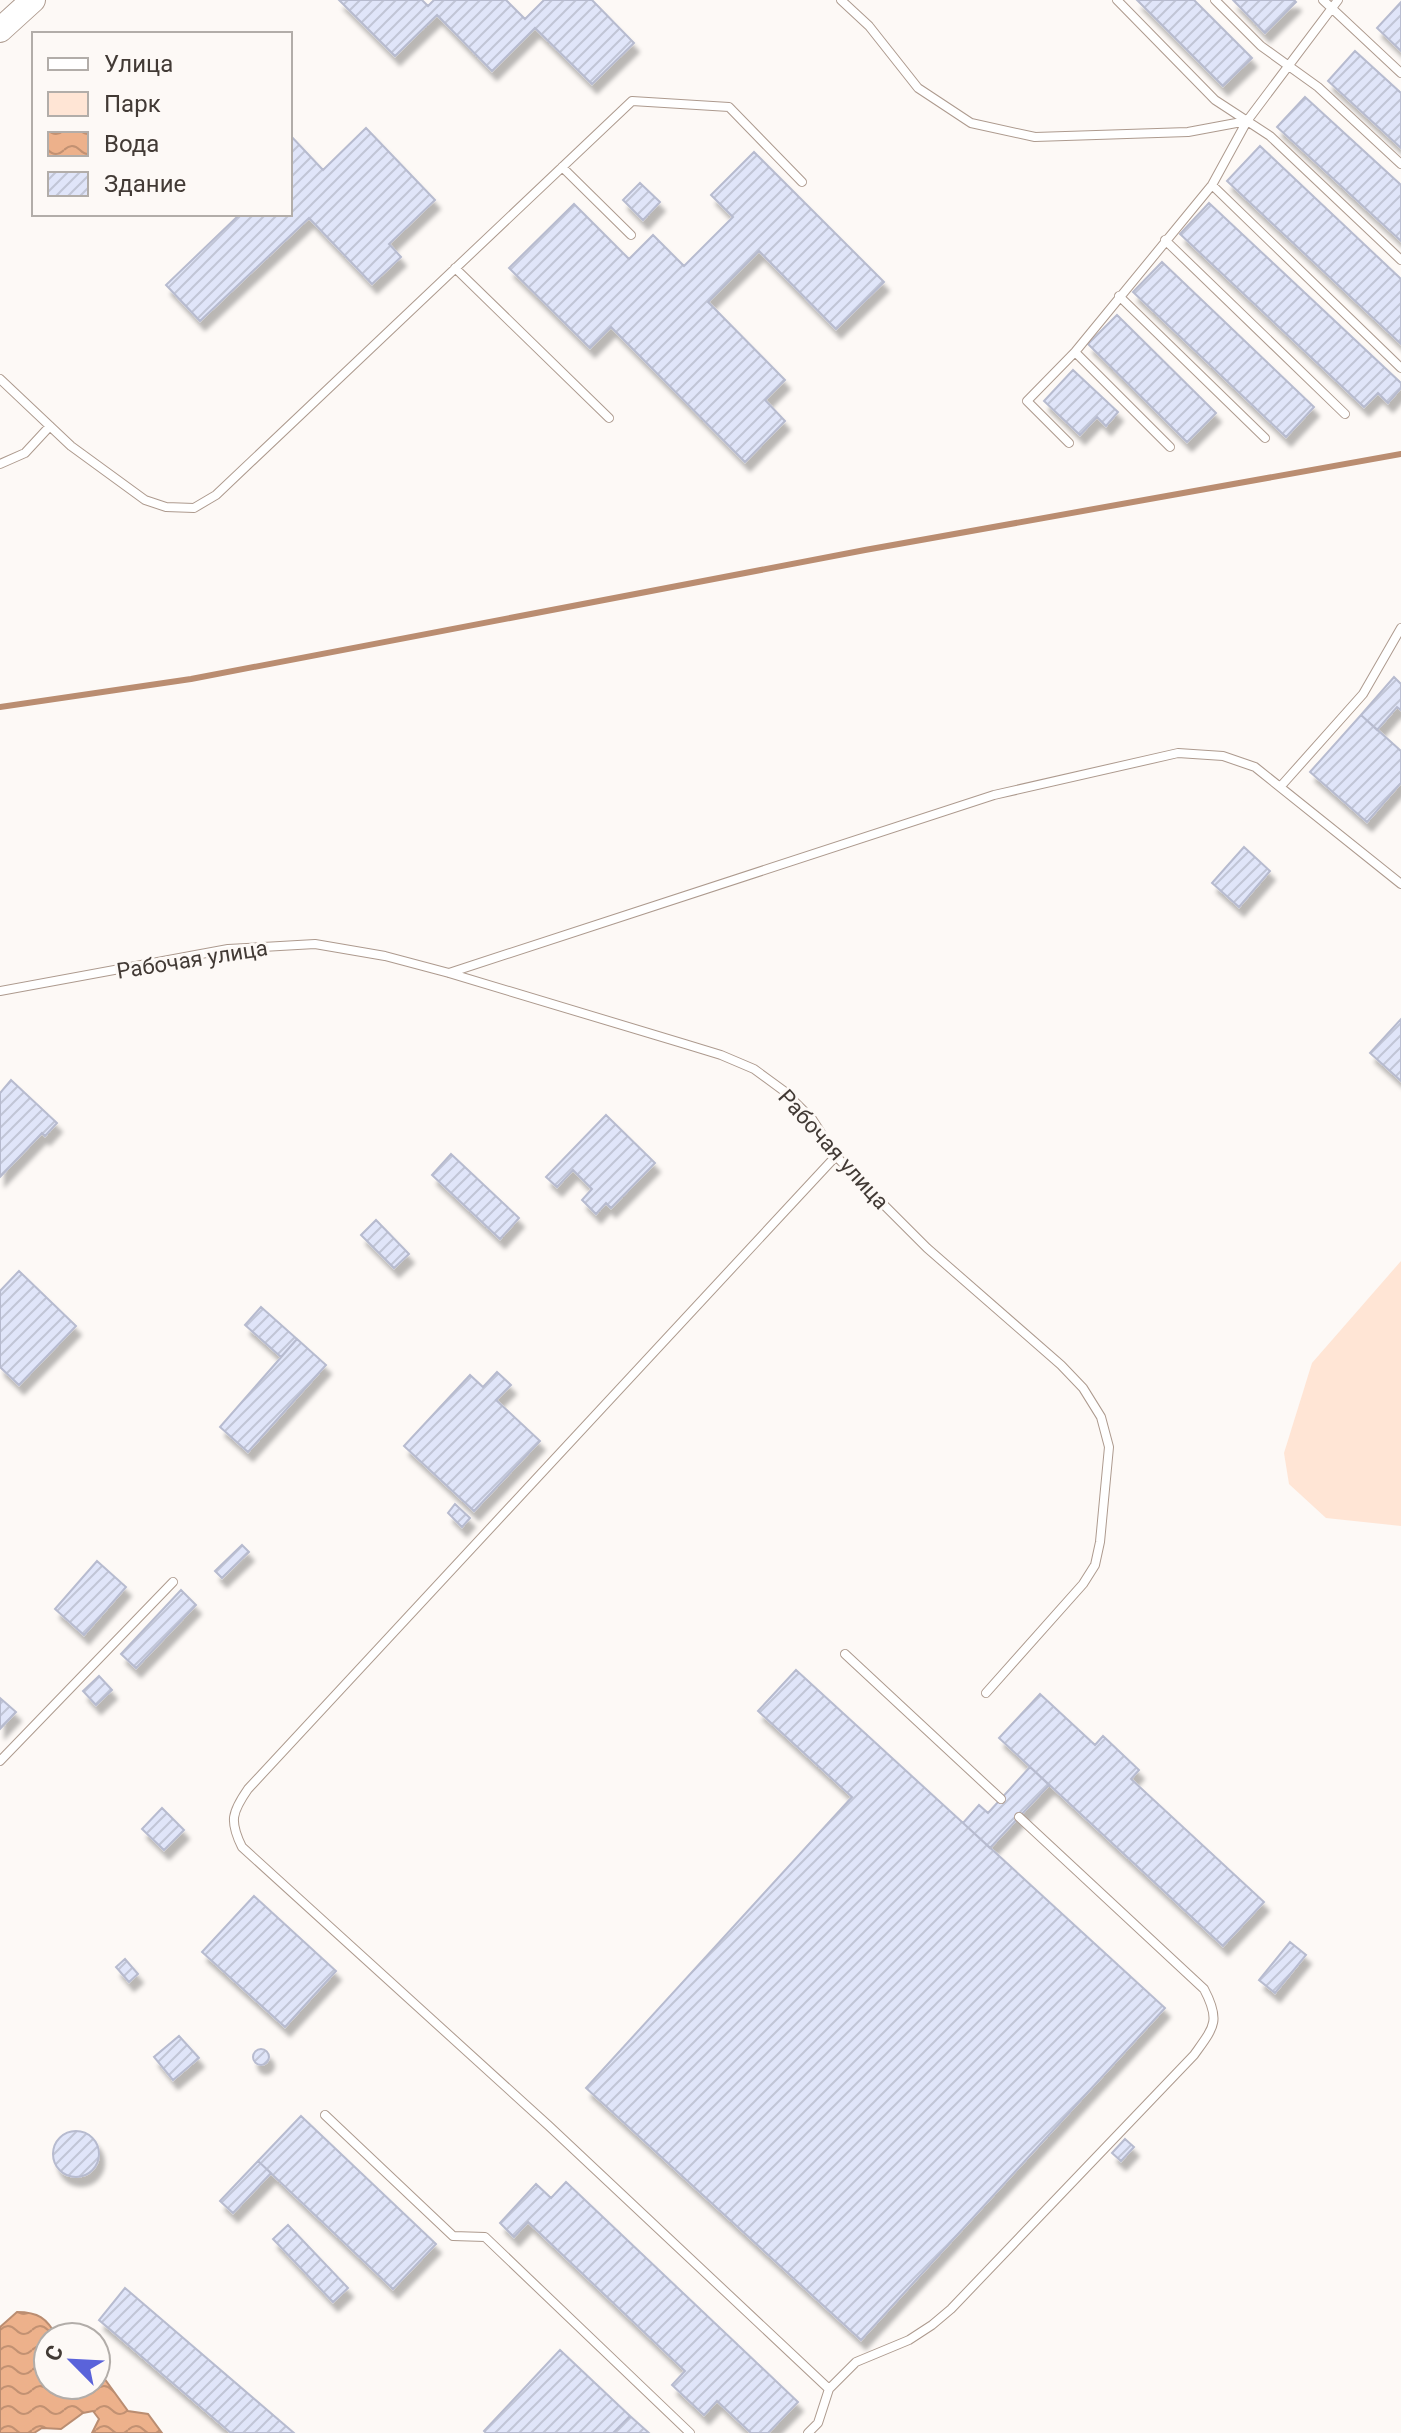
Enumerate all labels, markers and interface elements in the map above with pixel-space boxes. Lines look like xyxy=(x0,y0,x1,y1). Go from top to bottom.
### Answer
legend xyxy=(32,32,292,216)
text: Улица xyxy=(104,50,173,78)
text: Парк xyxy=(104,90,161,118)
text: Вода xyxy=(104,130,159,158)
text: Здание xyxy=(104,170,186,198)
street label: Рабочая улица xyxy=(115,935,269,984)
street label: Рабочая улица xyxy=(773,1084,894,1214)
north arrow xyxy=(32,2321,112,2401)
text: С xyxy=(40,2341,69,2365)

